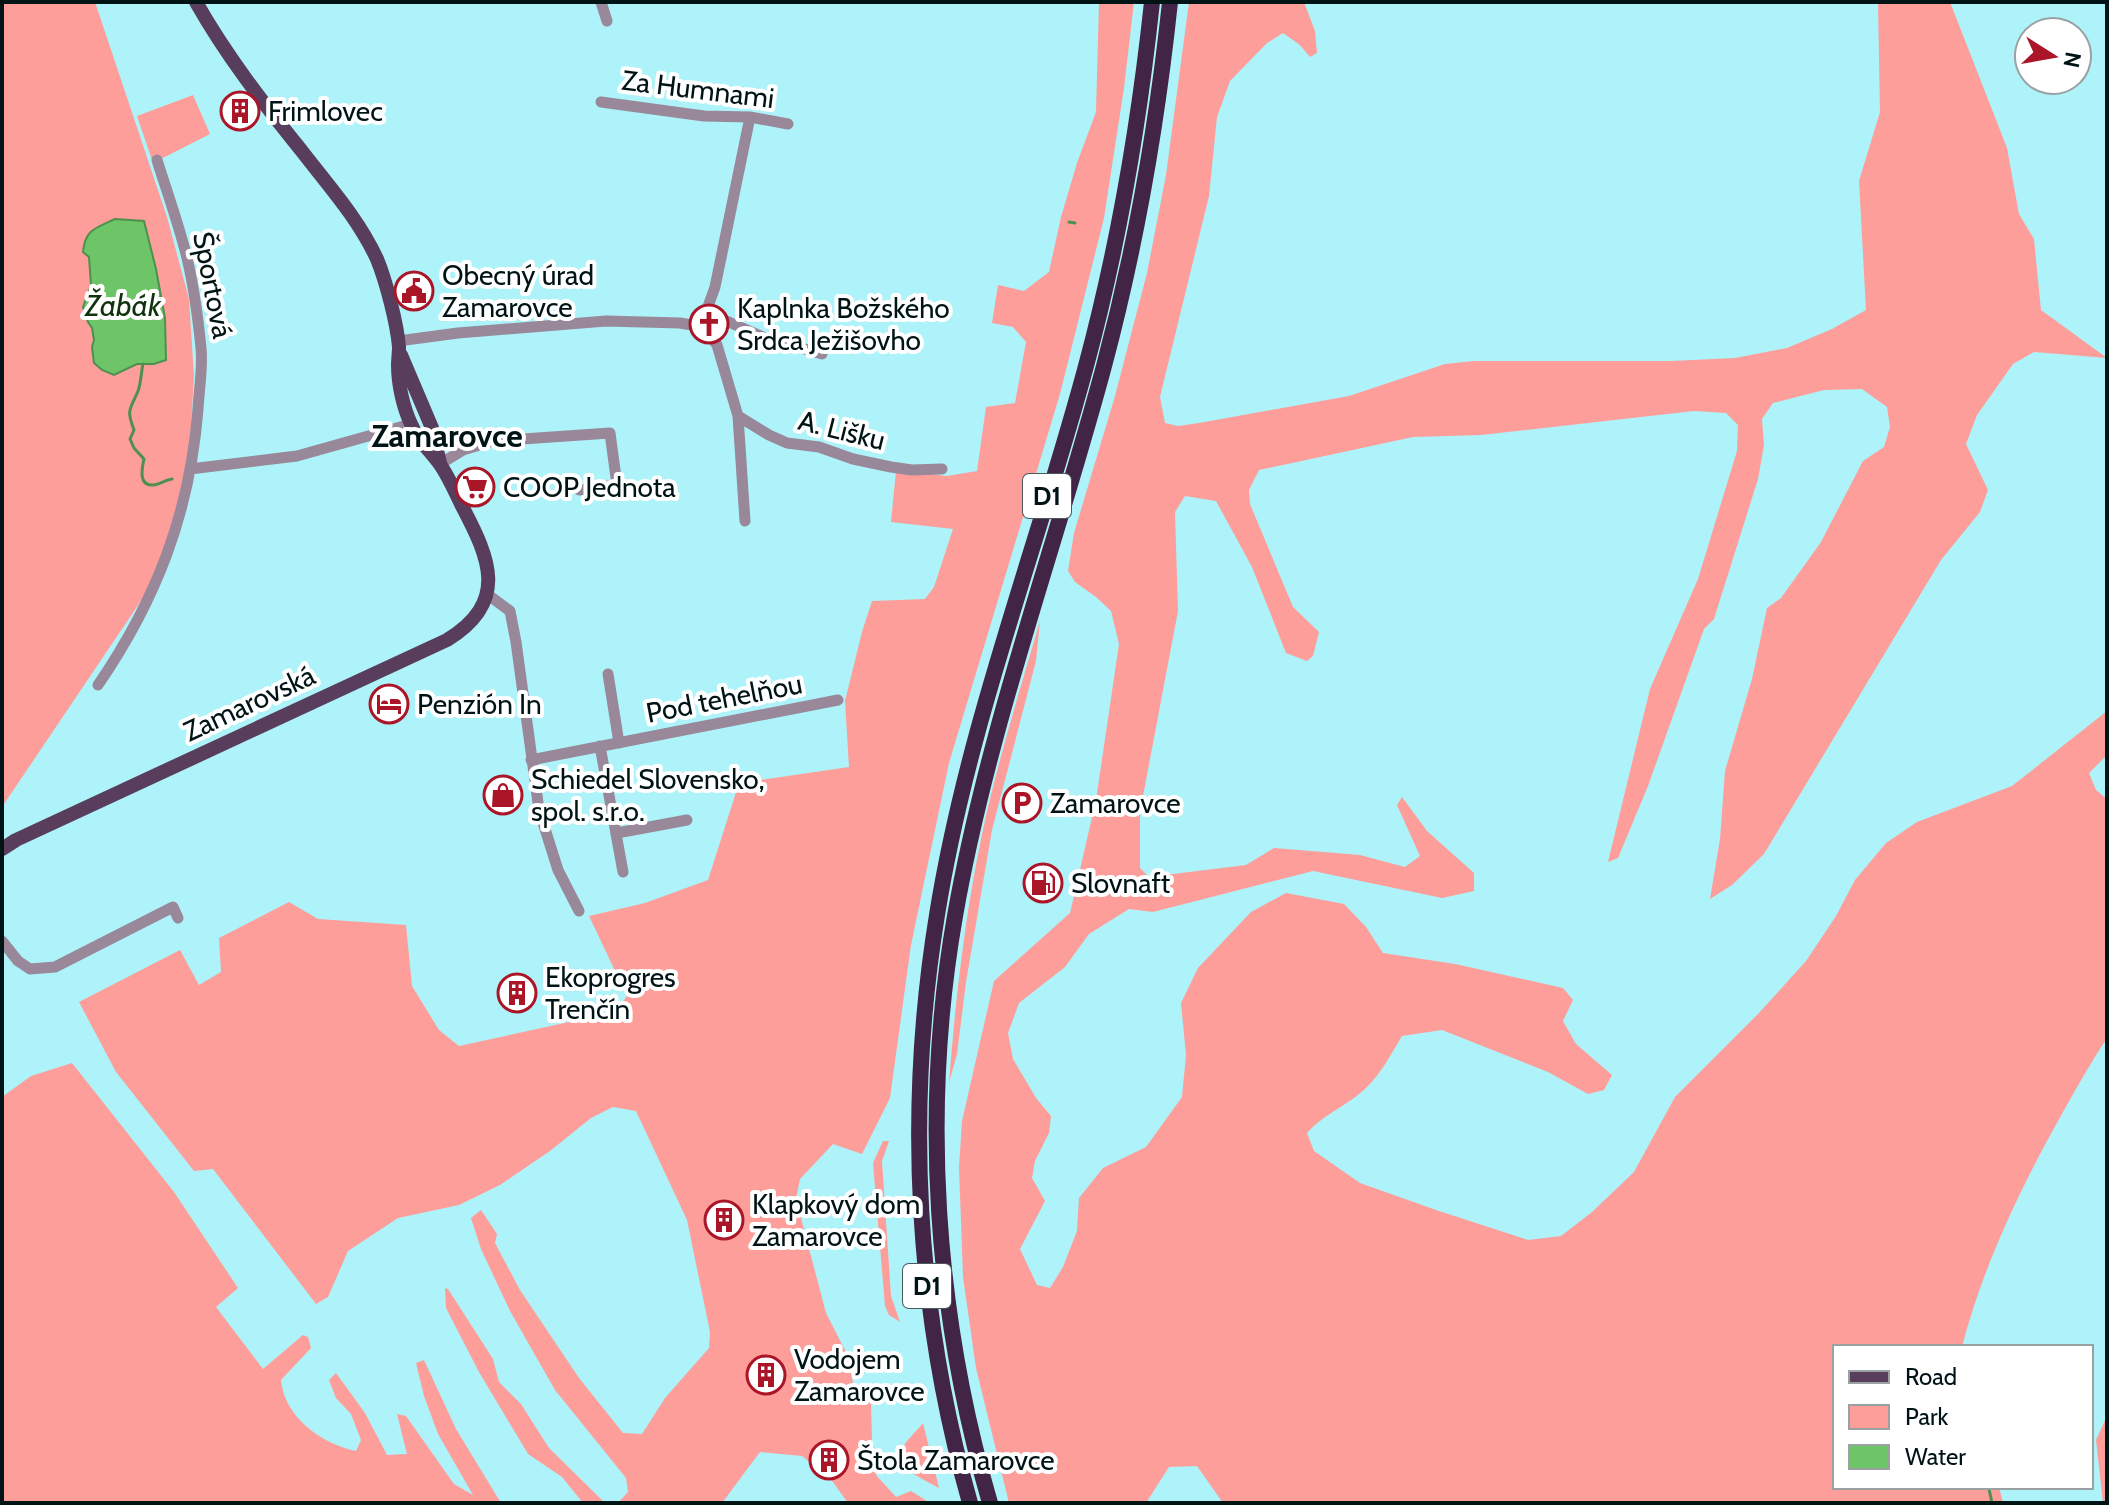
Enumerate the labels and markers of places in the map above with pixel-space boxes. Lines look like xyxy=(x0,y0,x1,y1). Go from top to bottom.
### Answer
building icon: Frimlovec xyxy=(219,90,261,132)
place label: Frimlovec xyxy=(268,94,383,128)
place label: Obecný úrad Zamarovce xyxy=(442,258,594,324)
public building icon: Obecný úrad Zamarovce xyxy=(393,270,435,312)
place label: Kaplnka Božského Srdca Ježišovho xyxy=(737,291,950,357)
church icon: Kaplnka Božského Srdca Ježišovho xyxy=(688,303,730,345)
supermarket icon: COOP Jednota xyxy=(454,466,496,508)
place label: COOP Jednota xyxy=(503,470,676,504)
hotel icon: Penzión In xyxy=(368,683,410,725)
place label: Penzión In xyxy=(417,687,542,721)
place label: Schiedel Slovensko, spol. s.r.o. xyxy=(531,762,765,828)
shop icon: Schiedel Slovensko, spol. s.r.o. xyxy=(482,774,524,816)
parking icon: Zamarovce xyxy=(1001,782,1043,824)
place label: Zamarovce xyxy=(1050,786,1181,820)
fuel station icon: Slovnaft xyxy=(1022,862,1064,904)
place label: Slovnaft xyxy=(1071,866,1170,900)
place label: Ekoprogres Trenčín xyxy=(545,960,676,1026)
building icon: Ekoprogres Trenčín xyxy=(496,972,538,1014)
place label: Klapkový dom Zamarovce xyxy=(752,1187,920,1253)
building icon: Klapkový dom Zamarovce xyxy=(703,1199,745,1241)
place label: Vodojem Zamarovce xyxy=(794,1342,925,1408)
building icon: Vodojem Zamarovce xyxy=(745,1354,787,1396)
building icon: Štola Zamarovce xyxy=(808,1439,850,1481)
place label: Štola Zamarovce xyxy=(857,1443,1055,1477)

